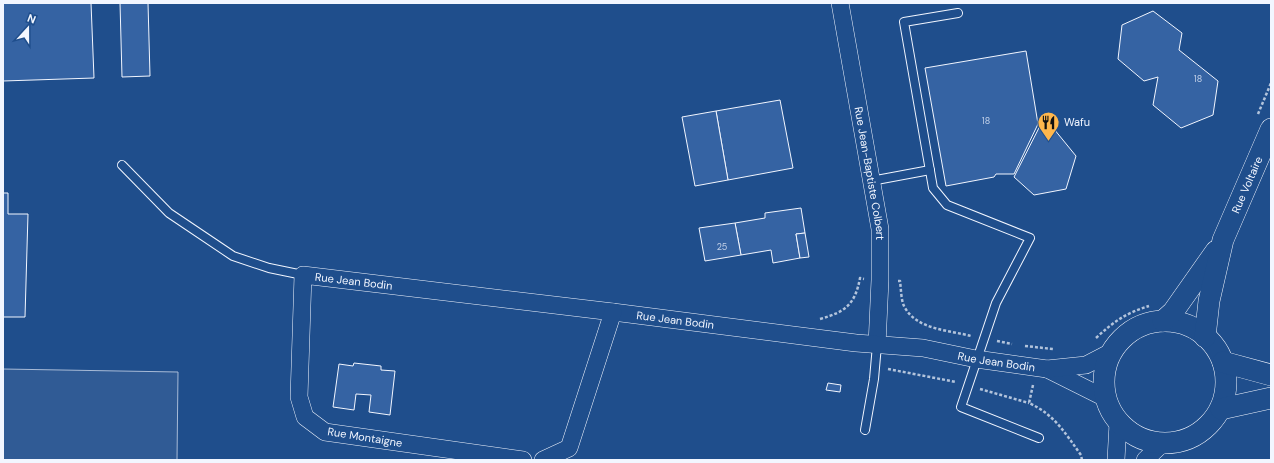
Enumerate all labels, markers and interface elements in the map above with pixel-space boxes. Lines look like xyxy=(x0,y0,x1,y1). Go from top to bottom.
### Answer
north arrow xyxy=(8,8,48,48)
text: N xyxy=(25,11,38,27)
house number: 18 xyxy=(1194,73,1202,85)
street label: Rue Jean-Baptiste Colbert xyxy=(851,105,887,240)
restaurant icon: Wafu xyxy=(1035,109,1061,142)
house number: 18 xyxy=(982,115,990,127)
place label: Wafu xyxy=(1064,115,1090,129)
street label: Rue Voltaire xyxy=(1228,154,1265,215)
house number: 25 xyxy=(717,241,727,253)
street label: Rue Jean Bodin xyxy=(314,269,393,293)
street label: Rue Jean Bodin xyxy=(636,308,715,332)
street label: Rue Jean Bodin xyxy=(957,348,1036,374)
street label: Rue Montaigne xyxy=(326,424,404,450)

